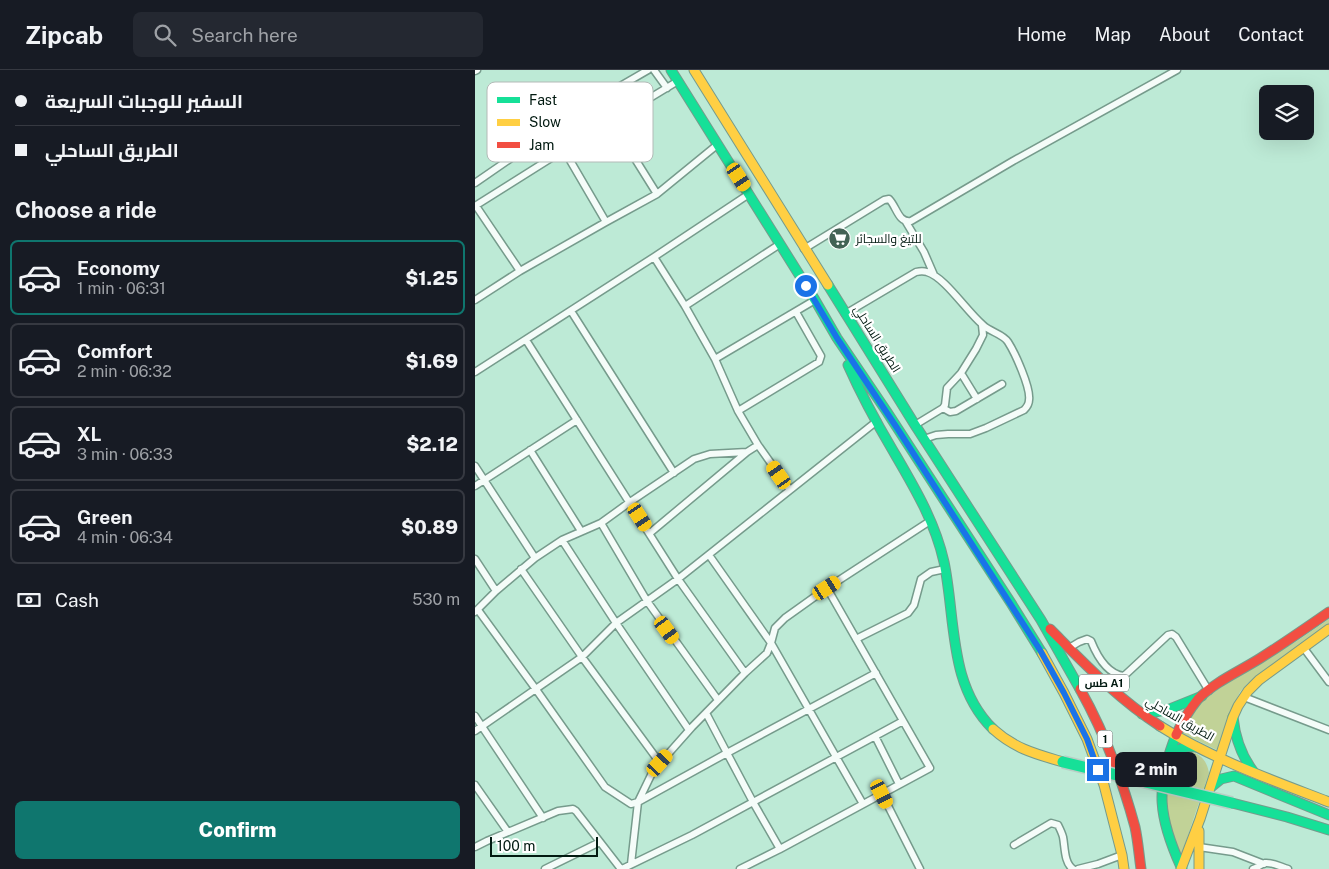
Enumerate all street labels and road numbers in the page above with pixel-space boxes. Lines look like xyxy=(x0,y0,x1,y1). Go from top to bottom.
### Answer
street label: الطريق الساحلي xyxy=(848,303,903,377)
road number: طس A1 xyxy=(1079,674,1129,692)
street label: الطريق الساحلي xyxy=(1142,694,1217,747)
road number: 1 xyxy=(1097,731,1113,748)

